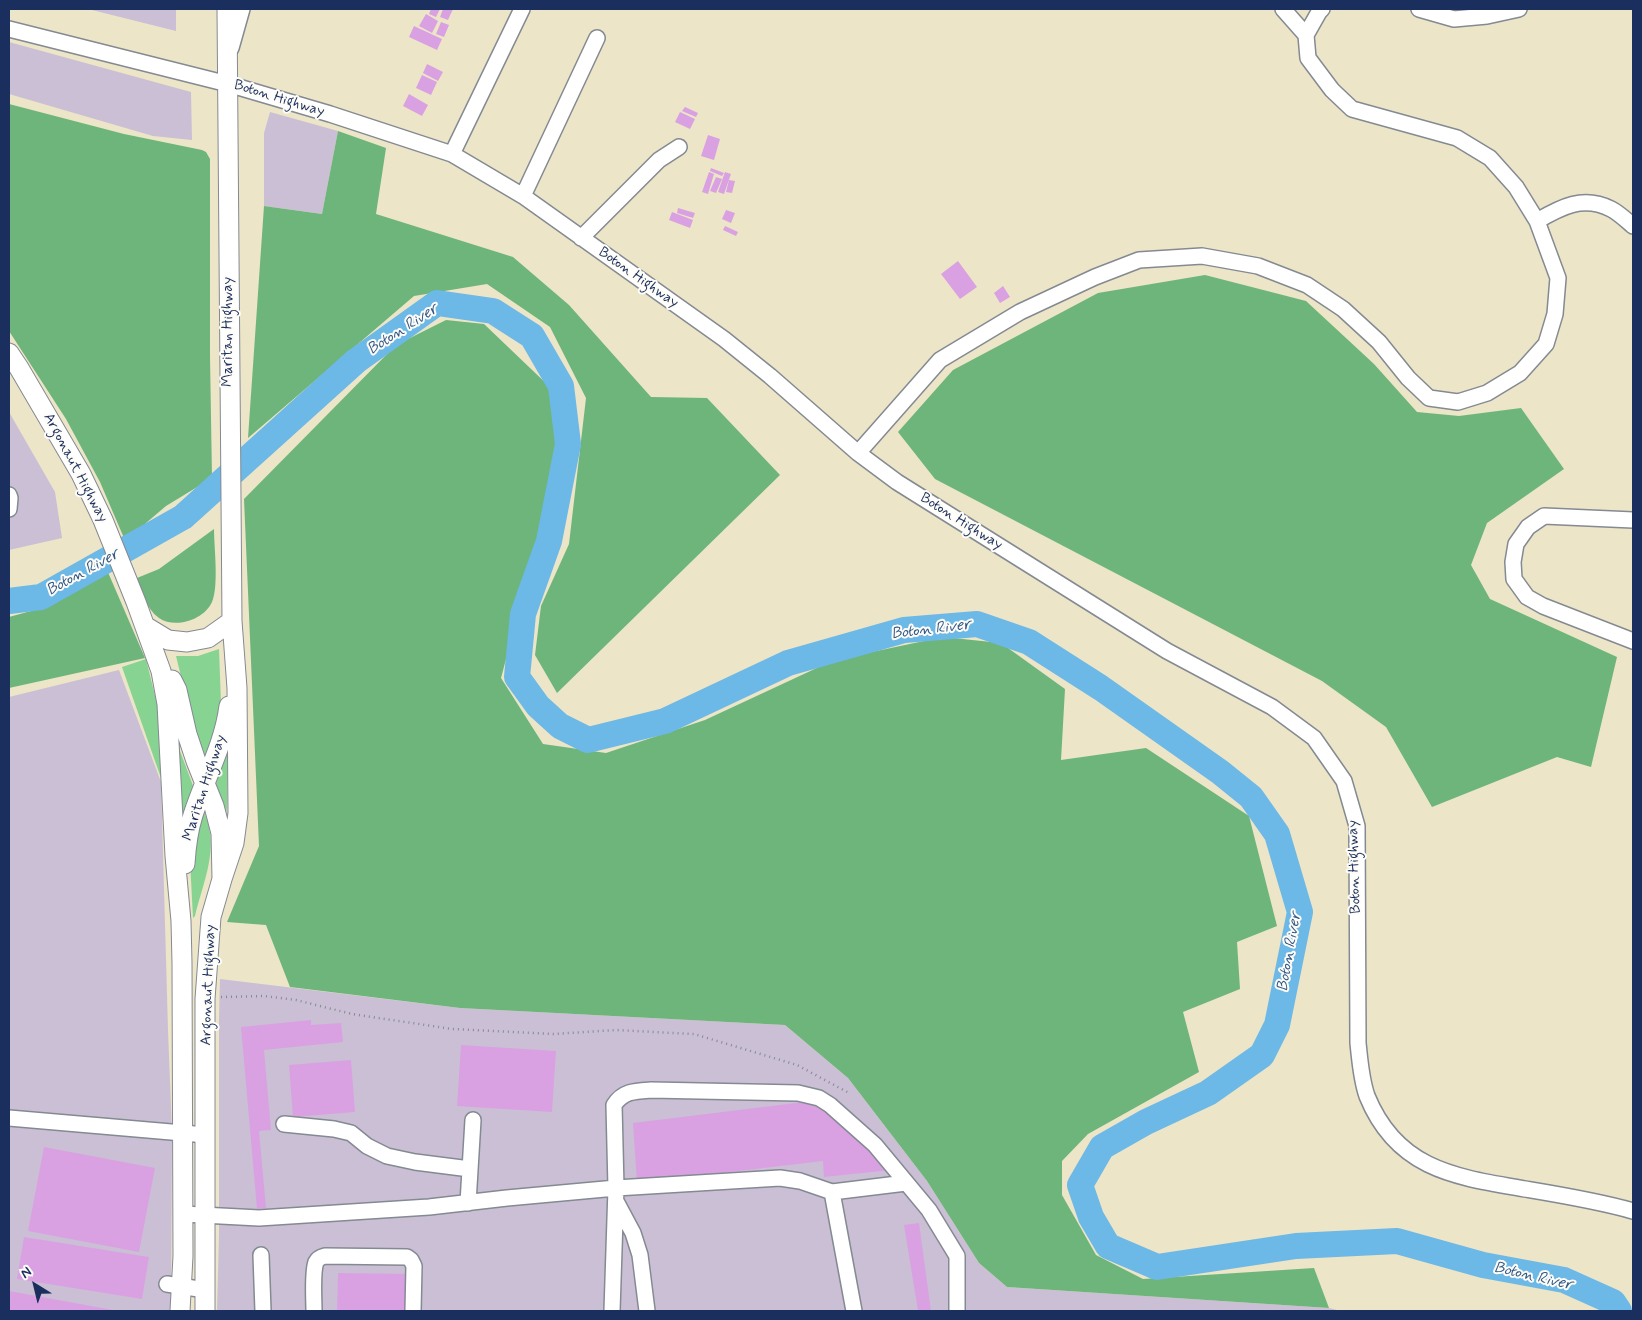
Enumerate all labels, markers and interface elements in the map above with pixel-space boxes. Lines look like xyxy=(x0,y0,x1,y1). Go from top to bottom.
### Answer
street label: Boton Highway xyxy=(231,77,327,121)
street label: Boton Highway xyxy=(594,244,682,312)
street label: Maritan Highway xyxy=(220,277,238,387)
water label: Boton River xyxy=(364,300,442,360)
street label: Argonaut Highway xyxy=(39,410,111,526)
street label: Boton Highway xyxy=(916,489,1006,555)
water label: Boton River xyxy=(43,545,123,601)
water label: Boton River xyxy=(890,616,972,644)
street label: Maritan Highway xyxy=(179,733,231,843)
street label: Boton Highway xyxy=(1344,820,1366,914)
water label: Boton River xyxy=(1274,911,1306,993)
street label: Argonaut Highway xyxy=(198,924,220,1046)
water label: Boton River xyxy=(1492,1259,1574,1295)
north arrow xyxy=(10,1260,60,1310)
text: N xyxy=(17,1263,35,1283)

